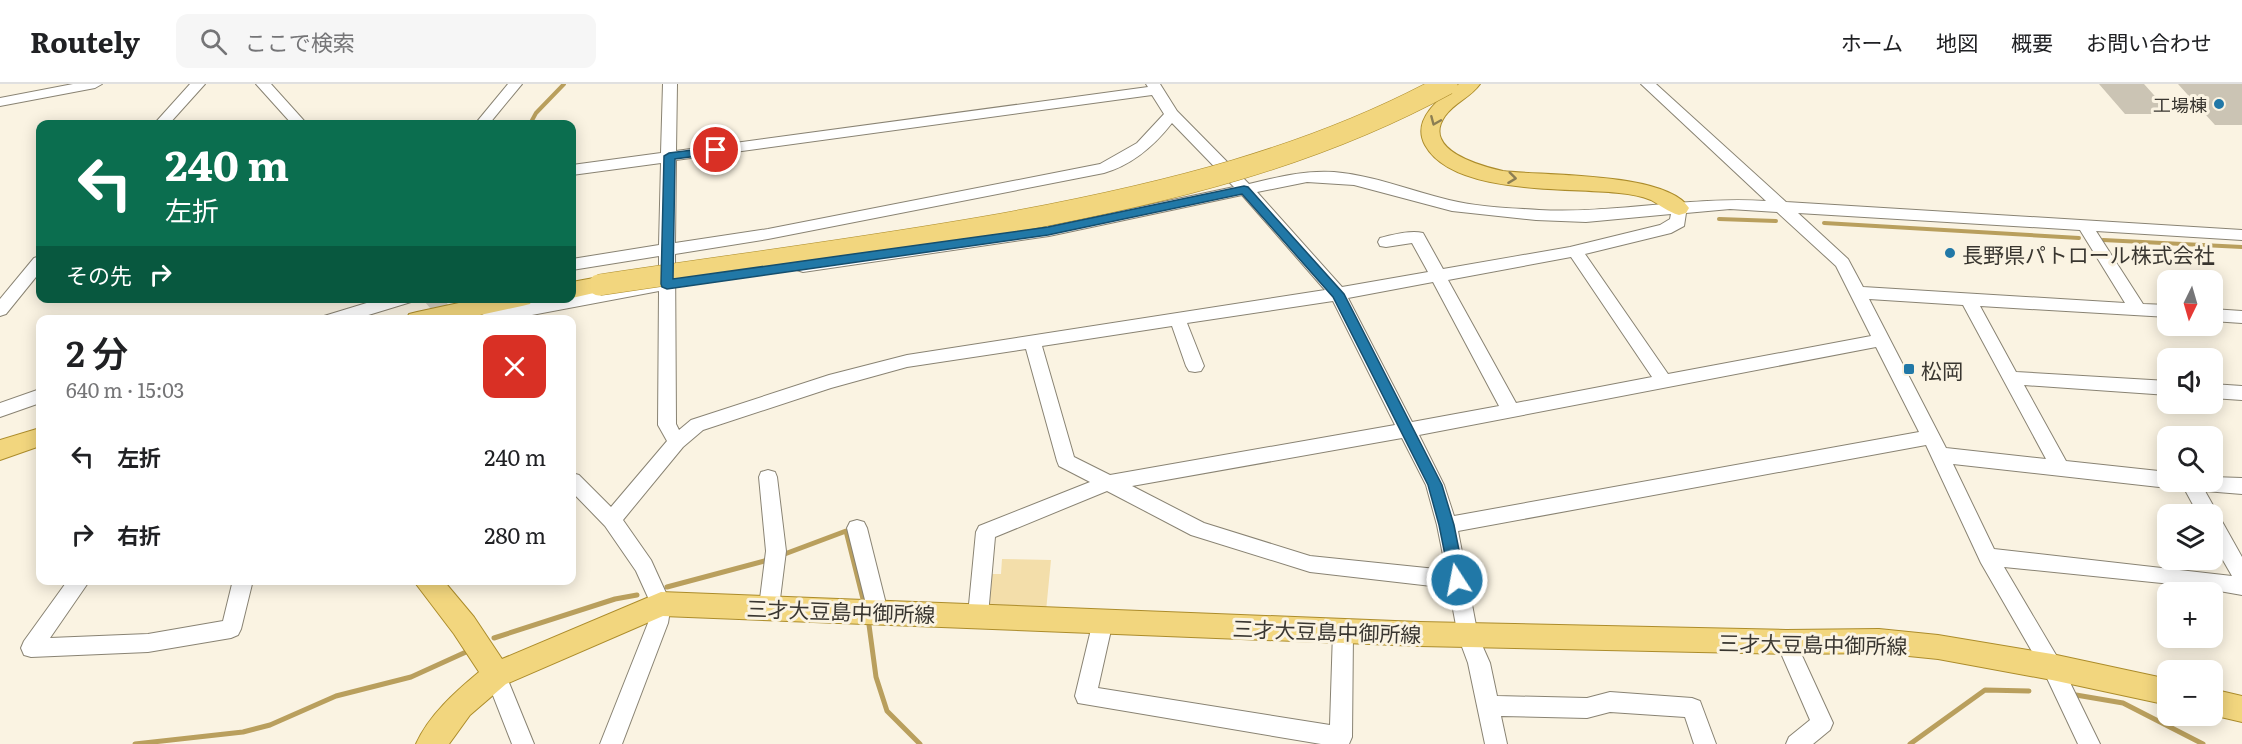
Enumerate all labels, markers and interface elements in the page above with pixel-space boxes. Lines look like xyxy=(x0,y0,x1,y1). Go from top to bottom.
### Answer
search box xyxy=(176,14,596,68)
text: Routely xyxy=(30,20,140,62)
icon: search xyxy=(197,25,230,58)
text: ここで検索 xyxy=(245,25,355,58)
text: ホーム xyxy=(1841,26,1903,57)
text: 地図 xyxy=(1936,26,1978,57)
text: 概要 xyxy=(2011,26,2053,57)
text: お問い合わせ xyxy=(2086,26,2212,57)
place label: 工場棟 xyxy=(2153,91,2207,118)
marker: 工場棟 xyxy=(2212,97,2226,111)
one-way arrow xyxy=(1430,115,1442,126)
pin xyxy=(690,124,741,175)
text: 240 m xyxy=(165,132,289,194)
icon: arrive xyxy=(699,133,732,166)
icon: left xyxy=(66,144,144,222)
one-way arrow xyxy=(1508,172,1517,184)
text: 左折 xyxy=(165,189,219,229)
place label: 長野県パトロール株式会社 xyxy=(1962,238,2215,269)
marker: 長野県パトロール株式会社 xyxy=(1943,246,1957,260)
text: その先 xyxy=(66,258,132,291)
icon: right xyxy=(144,258,177,291)
north arrow xyxy=(2157,270,2223,336)
map controls xyxy=(2157,270,2223,726)
text: 2 分 xyxy=(66,325,128,378)
button: close xyxy=(483,335,546,398)
button: sound xyxy=(2157,348,2223,414)
place label: 松岡 xyxy=(1921,354,1963,385)
marker: 松岡 xyxy=(1902,362,1916,376)
text: 640 m · 15:03 xyxy=(66,374,184,404)
button: search xyxy=(2157,426,2223,492)
icon: left xyxy=(66,440,99,473)
text: 左折 xyxy=(117,440,161,473)
text: 240 m xyxy=(484,440,546,473)
button: layers xyxy=(2157,504,2223,570)
icon: right xyxy=(66,518,99,551)
text: 右折 xyxy=(117,518,161,551)
text: 280 m xyxy=(484,518,546,551)
position arrow xyxy=(1425,548,1489,612)
button: + xyxy=(2157,582,2223,648)
street label: 三才大豆島中御所線 xyxy=(746,591,936,629)
street label: 三才大豆島中御所線 xyxy=(1232,611,1422,649)
street label: 三才大豆島中御所線 xyxy=(1718,626,1908,660)
button: − xyxy=(2157,660,2223,726)

